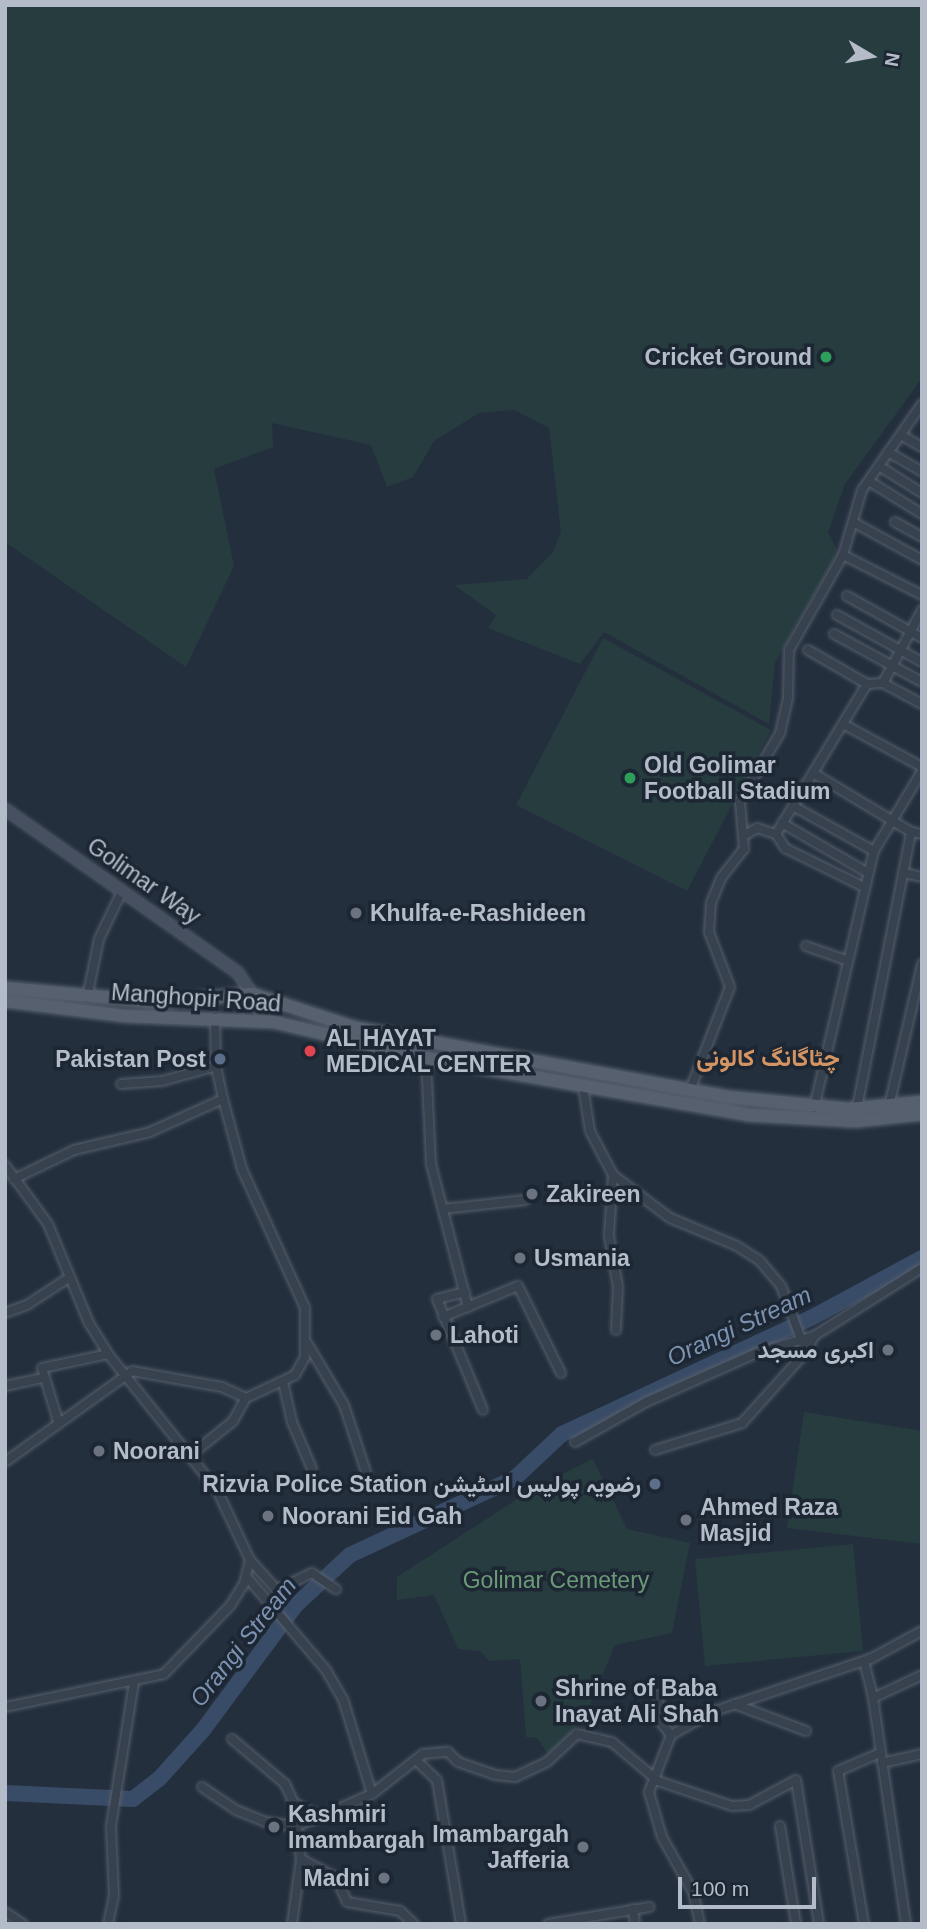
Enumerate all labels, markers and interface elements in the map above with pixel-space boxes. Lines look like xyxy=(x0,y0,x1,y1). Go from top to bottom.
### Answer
north arrow xyxy=(836,21,906,91)
text: N xyxy=(881,51,904,68)
place label: Cricket Ground xyxy=(645,343,812,371)
marker: Cricket Ground xyxy=(818,349,834,365)
place label: Old Golimar Football Stadium xyxy=(644,751,831,805)
marker: Old Golimar Football Stadium xyxy=(622,770,638,786)
street label: Golimar Way xyxy=(82,832,206,930)
place label: Khulfa-e-Rashideen xyxy=(370,899,586,927)
marker: Khulfa-e-Rashideen xyxy=(348,905,364,921)
street label: Manghopir Road xyxy=(110,978,282,1018)
place label: AL HAYAT MEDICAL CENTER xyxy=(326,1024,532,1078)
marker: AL HAYAT MEDICAL CENTER xyxy=(300,1041,320,1061)
district label: چٹاگانگ کالونی xyxy=(696,1044,840,1072)
place label: Pakistan Post xyxy=(55,1045,206,1073)
marker: Pakistan Post xyxy=(212,1051,228,1067)
place label: Zakireen xyxy=(546,1180,641,1208)
marker: Zakireen xyxy=(524,1186,540,1202)
place label: Usmania xyxy=(534,1244,630,1272)
marker: Usmania xyxy=(512,1250,528,1266)
water label: Orangi Stream xyxy=(662,1280,816,1372)
place label: Lahoti xyxy=(450,1321,519,1349)
marker: Lahoti xyxy=(428,1327,444,1343)
place label: اکبری مسجد xyxy=(757,1336,874,1364)
marker: اکبری مسجد xyxy=(880,1342,896,1358)
place label: Noorani xyxy=(113,1437,200,1465)
marker: Noorani xyxy=(91,1443,107,1459)
place label: Rizvia Police Station رضویہ پولیس اسٹیشن xyxy=(202,1470,641,1498)
marker: Rizvia Police Station رضویہ پولیس اسٹیشن xyxy=(647,1476,663,1492)
place label: Ahmed Raza Masjid xyxy=(700,1493,838,1547)
place label: Noorani Eid Gah xyxy=(282,1502,462,1530)
marker: Noorani Eid Gah xyxy=(260,1508,276,1524)
marker: Ahmed Raza Masjid xyxy=(678,1512,694,1528)
park label: Golimar Cemetery xyxy=(463,1566,649,1594)
water label: Orangi Stream xyxy=(184,1572,302,1712)
place label: Shrine of Baba Inayat Ali Shah xyxy=(555,1674,720,1728)
marker: Shrine of Baba Inayat Ali Shah xyxy=(533,1693,549,1709)
place label: Kashmiri Imambargah xyxy=(288,1800,425,1854)
marker: Kashmiri Imambargah xyxy=(266,1819,282,1835)
place label: Imambargah Jafferia xyxy=(432,1820,569,1874)
marker: Imambargah Jafferia xyxy=(575,1839,591,1855)
scale bar xyxy=(682,1862,820,1906)
place label: Madni xyxy=(304,1864,370,1892)
marker: Madni xyxy=(376,1870,392,1886)
text: 100 m xyxy=(691,1877,749,1900)

